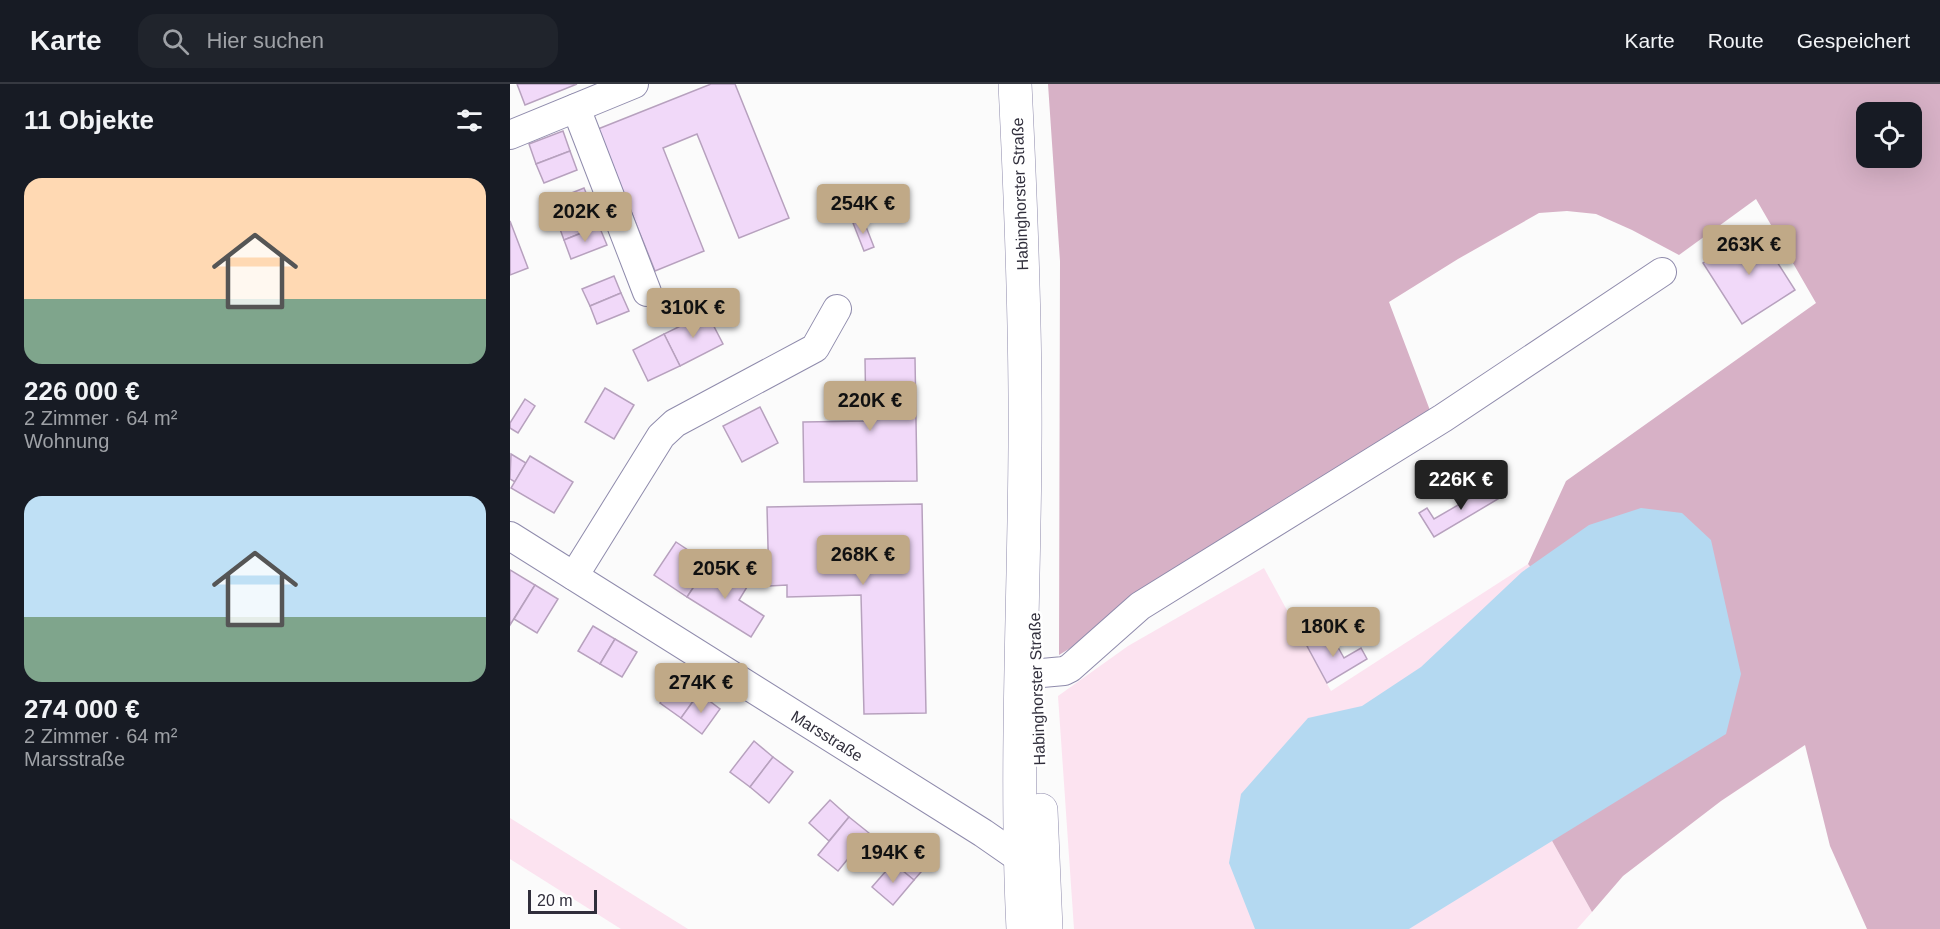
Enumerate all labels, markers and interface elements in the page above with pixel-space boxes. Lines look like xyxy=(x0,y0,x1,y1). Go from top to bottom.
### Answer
search box xyxy=(138,14,558,68)
text: Karte xyxy=(30,25,102,56)
icon: search xyxy=(159,25,192,58)
text: Hier suchen xyxy=(207,28,324,53)
text: Karte xyxy=(1625,29,1675,52)
text: Route xyxy=(1708,29,1764,52)
text: Gespeichert xyxy=(1797,29,1910,52)
map controls xyxy=(1856,102,1922,168)
button: locate xyxy=(1856,102,1922,168)
icon: filters xyxy=(453,104,486,137)
text: 11 Objekte xyxy=(24,105,154,135)
street label: Habinghorster Straße xyxy=(1009,117,1031,271)
pin: 254K € xyxy=(814,184,912,235)
pin: 202K € xyxy=(536,192,634,243)
text: 254K € xyxy=(831,192,895,214)
text: 202K € xyxy=(553,200,617,222)
icon: home xyxy=(201,217,309,325)
pin: 263K € xyxy=(1700,225,1798,276)
text: 263K € xyxy=(1717,233,1781,255)
pin: 310K € xyxy=(644,288,742,339)
text: 310K € xyxy=(661,296,725,318)
text: 226 000 € xyxy=(24,376,140,406)
pin: 220K € xyxy=(821,381,919,432)
text: 220K € xyxy=(838,389,902,411)
text: 2 Zimmer · 64 m² xyxy=(24,407,177,429)
text: Wohnung xyxy=(24,430,109,452)
pin: 226K € xyxy=(1412,460,1510,511)
text: 226K € xyxy=(1429,468,1493,490)
icon: home xyxy=(201,535,309,643)
pin: 268K € xyxy=(814,535,912,586)
text: 268K € xyxy=(831,543,895,565)
pin: 205K € xyxy=(676,549,774,600)
text: 205K € xyxy=(693,557,757,579)
pin: 180K € xyxy=(1284,607,1382,658)
street label: Habinghorster Straße xyxy=(1026,612,1048,766)
text: 180K € xyxy=(1301,615,1365,637)
pin: 274K € xyxy=(652,663,750,714)
text: 274K € xyxy=(669,671,733,693)
text: 274 000 € xyxy=(24,694,140,724)
street label: Marsstraße xyxy=(788,707,866,765)
text: 2 Zimmer · 64 m² xyxy=(24,725,177,747)
text: Marsstraße xyxy=(24,748,125,770)
pin: 194K € xyxy=(844,833,942,884)
text: 194K € xyxy=(861,841,925,863)
scale bar xyxy=(528,887,597,914)
text: 20 m xyxy=(537,892,573,909)

